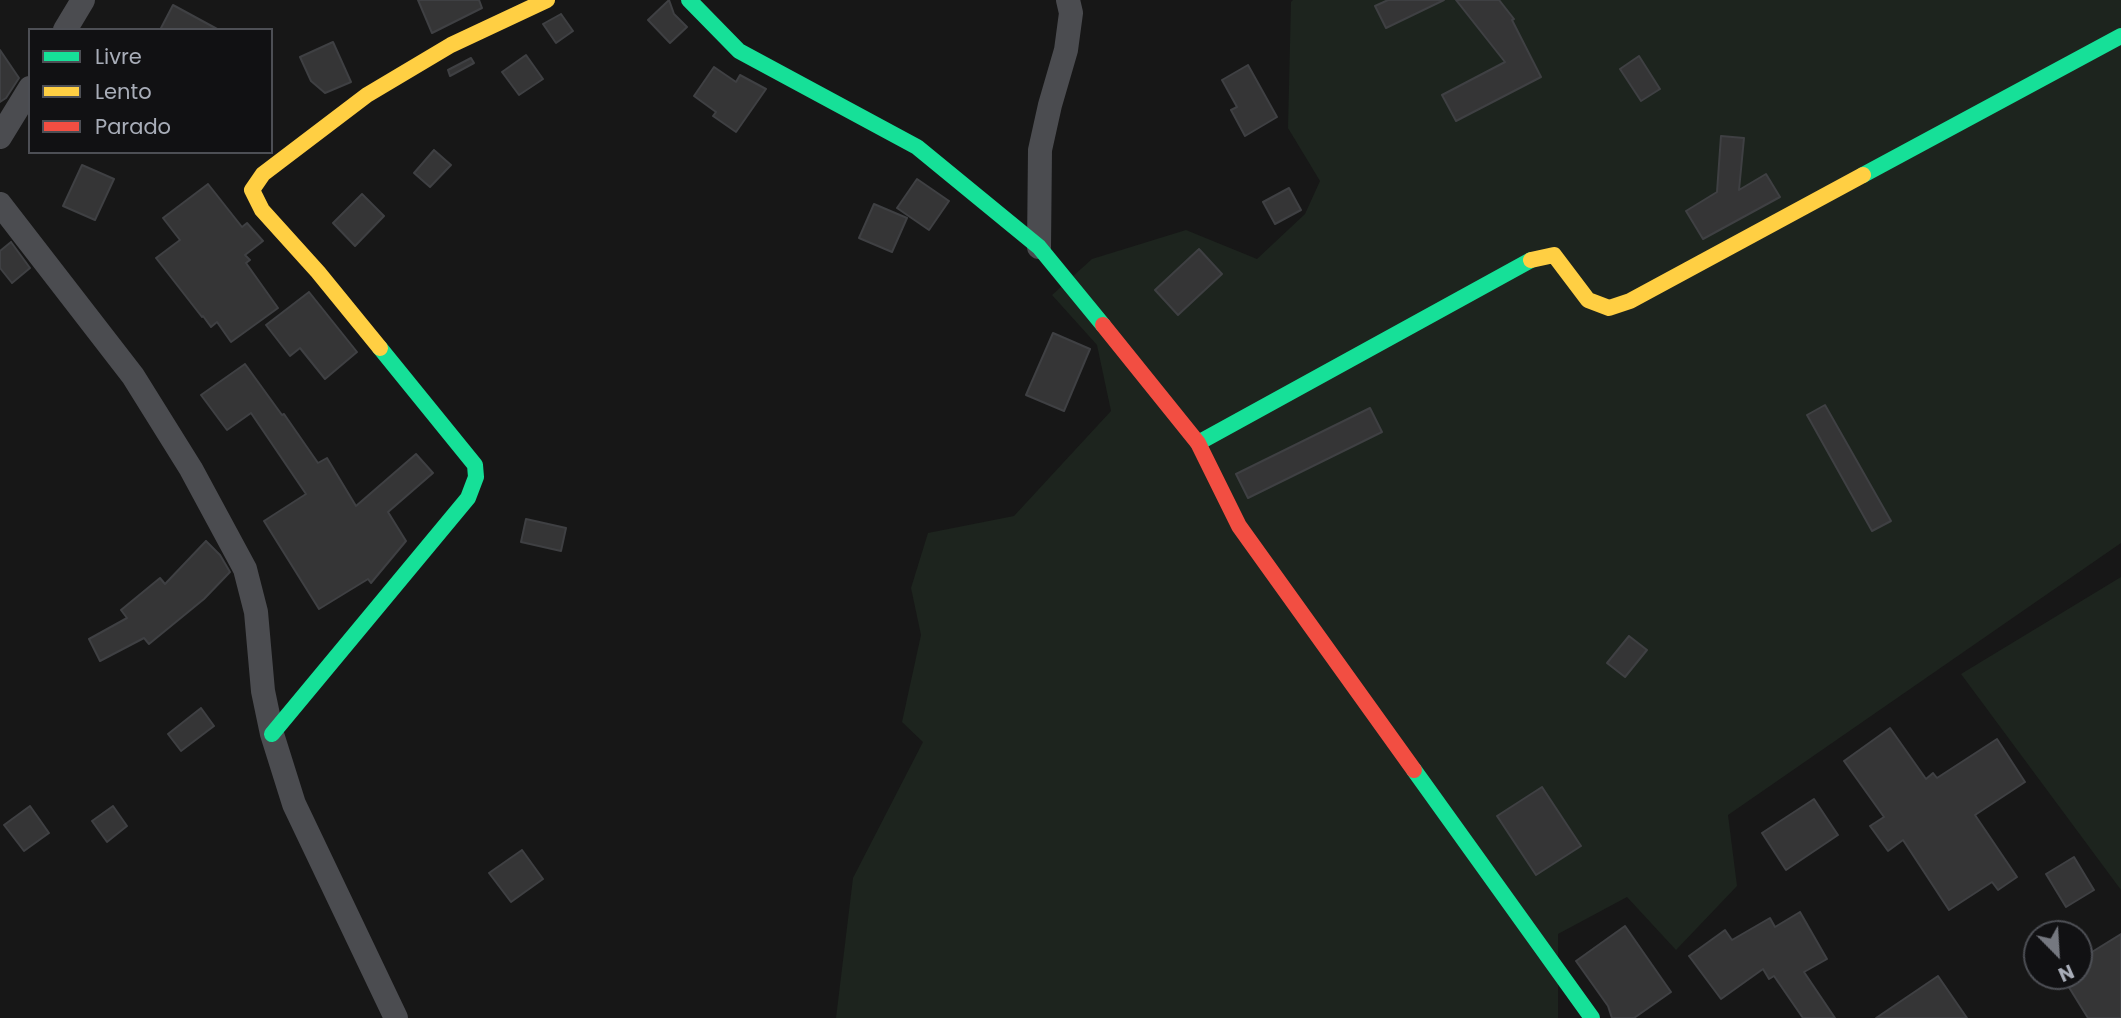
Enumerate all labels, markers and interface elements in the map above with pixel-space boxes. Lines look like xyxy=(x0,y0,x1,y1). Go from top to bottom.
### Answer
legend xyxy=(28,28,273,154)
text: Livre xyxy=(95,42,142,71)
text: Lento xyxy=(95,77,152,106)
text: Parado xyxy=(95,112,171,141)
north arrow xyxy=(2023,920,2093,990)
text: N xyxy=(2054,958,2078,988)

